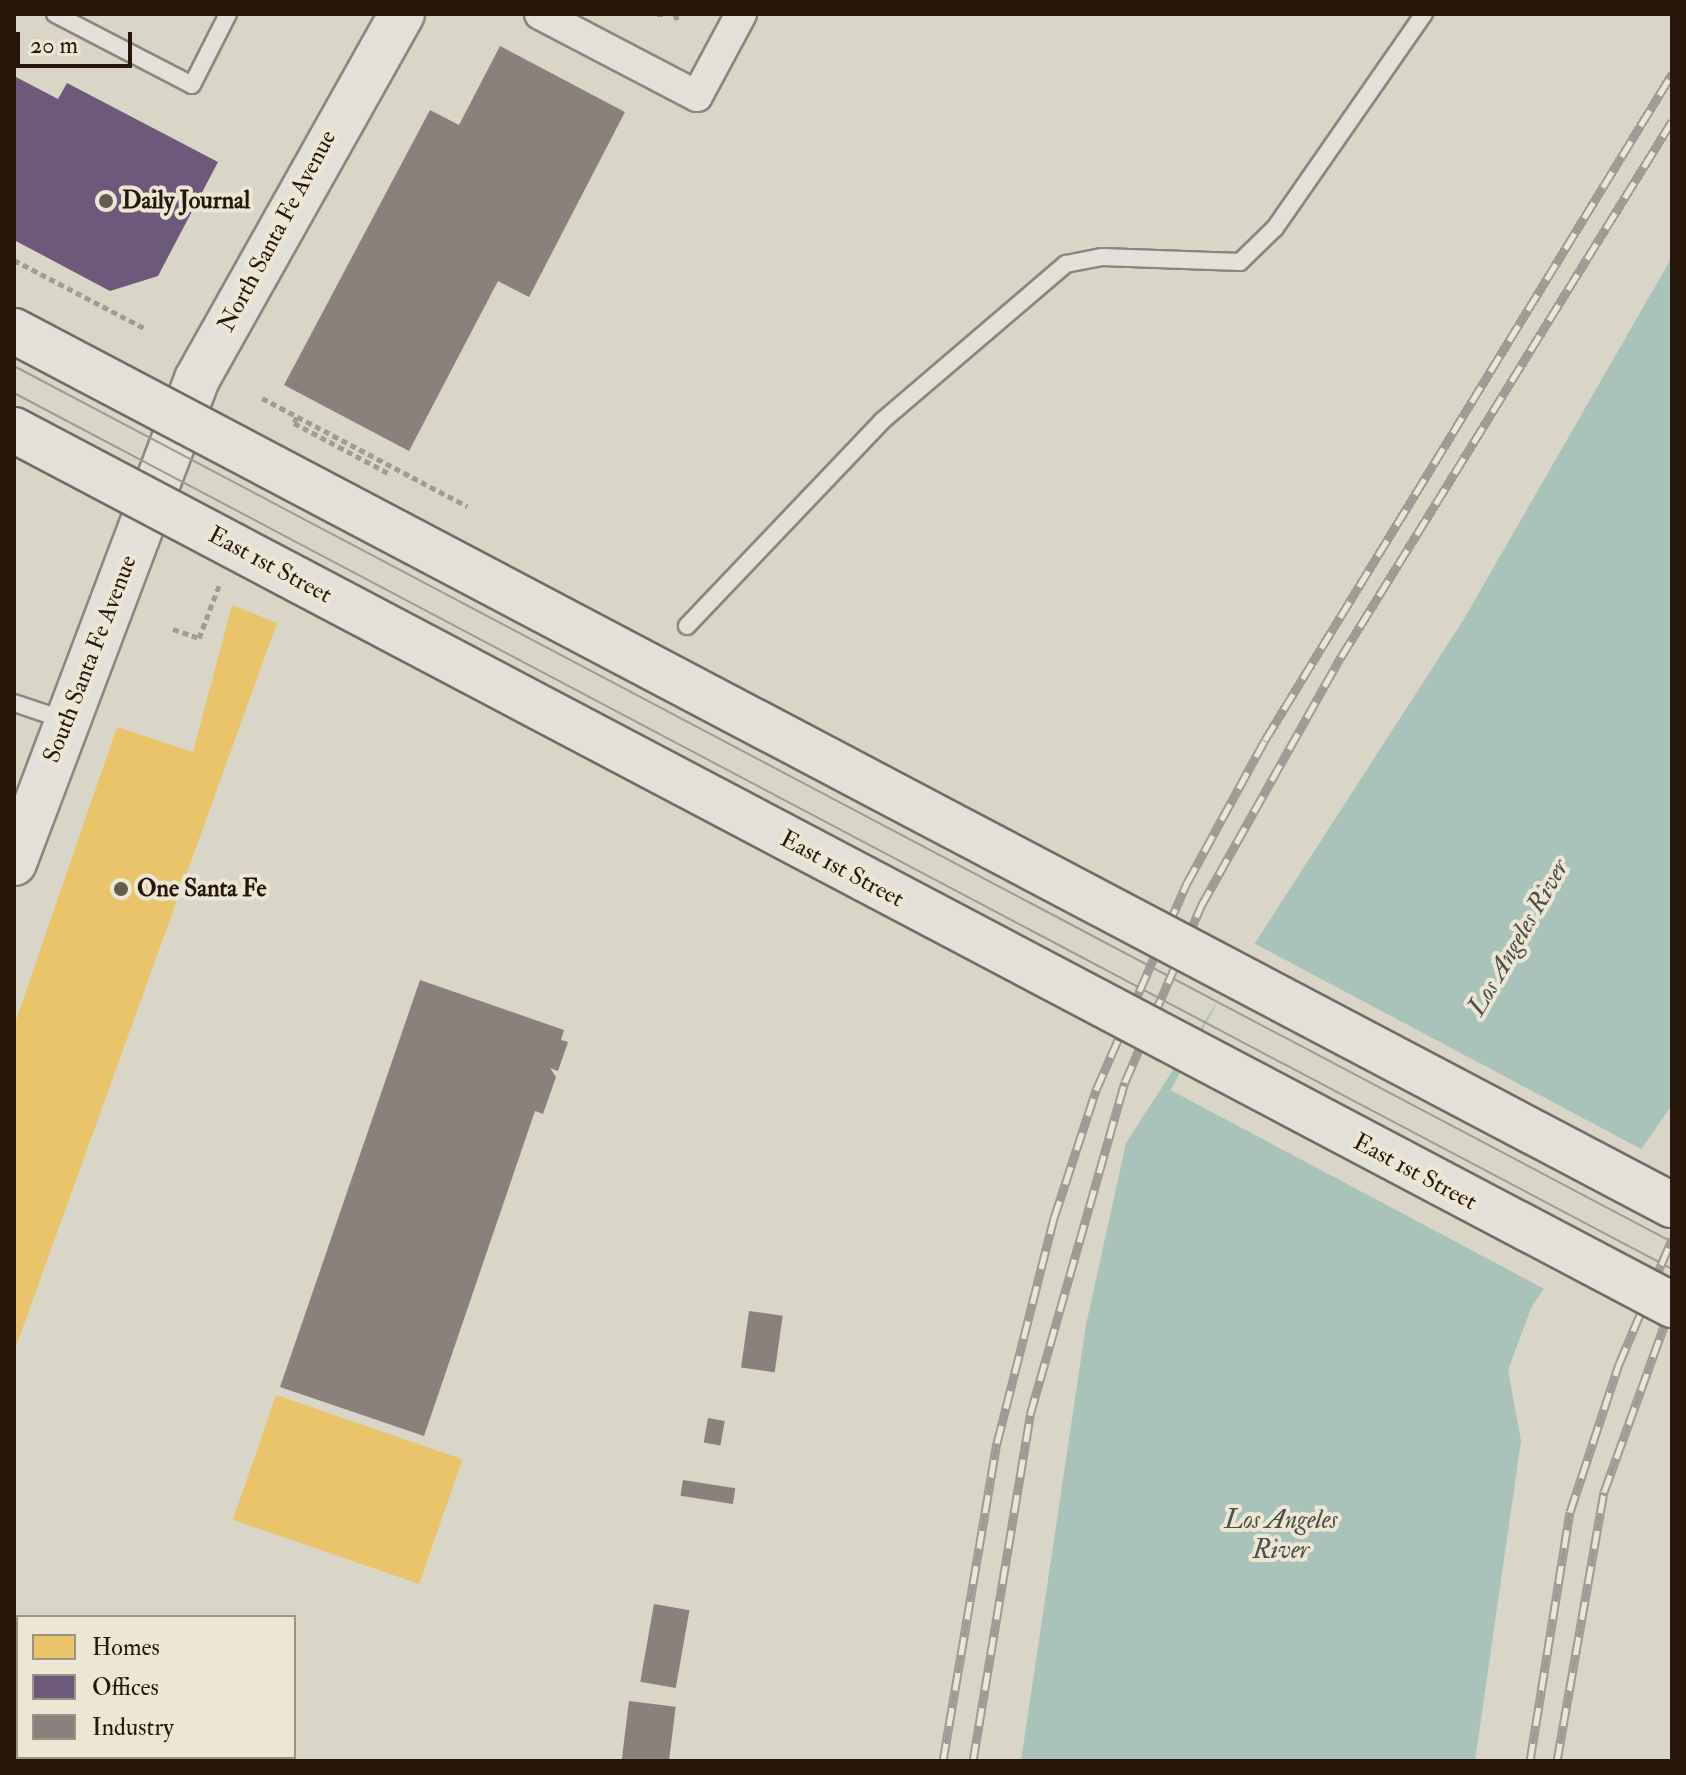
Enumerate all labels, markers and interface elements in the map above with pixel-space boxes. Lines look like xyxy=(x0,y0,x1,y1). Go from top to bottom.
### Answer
scale bar xyxy=(20,16,136,66)
text: 20 m xyxy=(30,30,78,61)
street label: North Santa Fe Avenue xyxy=(212,125,342,337)
place label: Daily Journal xyxy=(122,187,250,215)
marker: Daily Journal xyxy=(97,192,115,210)
street label: East 1st Street xyxy=(203,520,337,610)
street label: South Santa Fe Avenue xyxy=(37,551,143,767)
street label: East 1st Street xyxy=(775,824,909,914)
water label: Los Angeles River xyxy=(1462,854,1576,1022)
place label: One Santa Fe xyxy=(137,875,267,903)
marker: One Santa Fe xyxy=(112,880,130,898)
street label: East 1st Street xyxy=(1348,1127,1482,1217)
water label: Los Angeles River xyxy=(1224,1505,1338,1566)
legend xyxy=(16,1615,296,1759)
text: Homes xyxy=(92,1632,160,1663)
text: Offices xyxy=(92,1672,159,1703)
text: Industry xyxy=(92,1712,174,1743)

